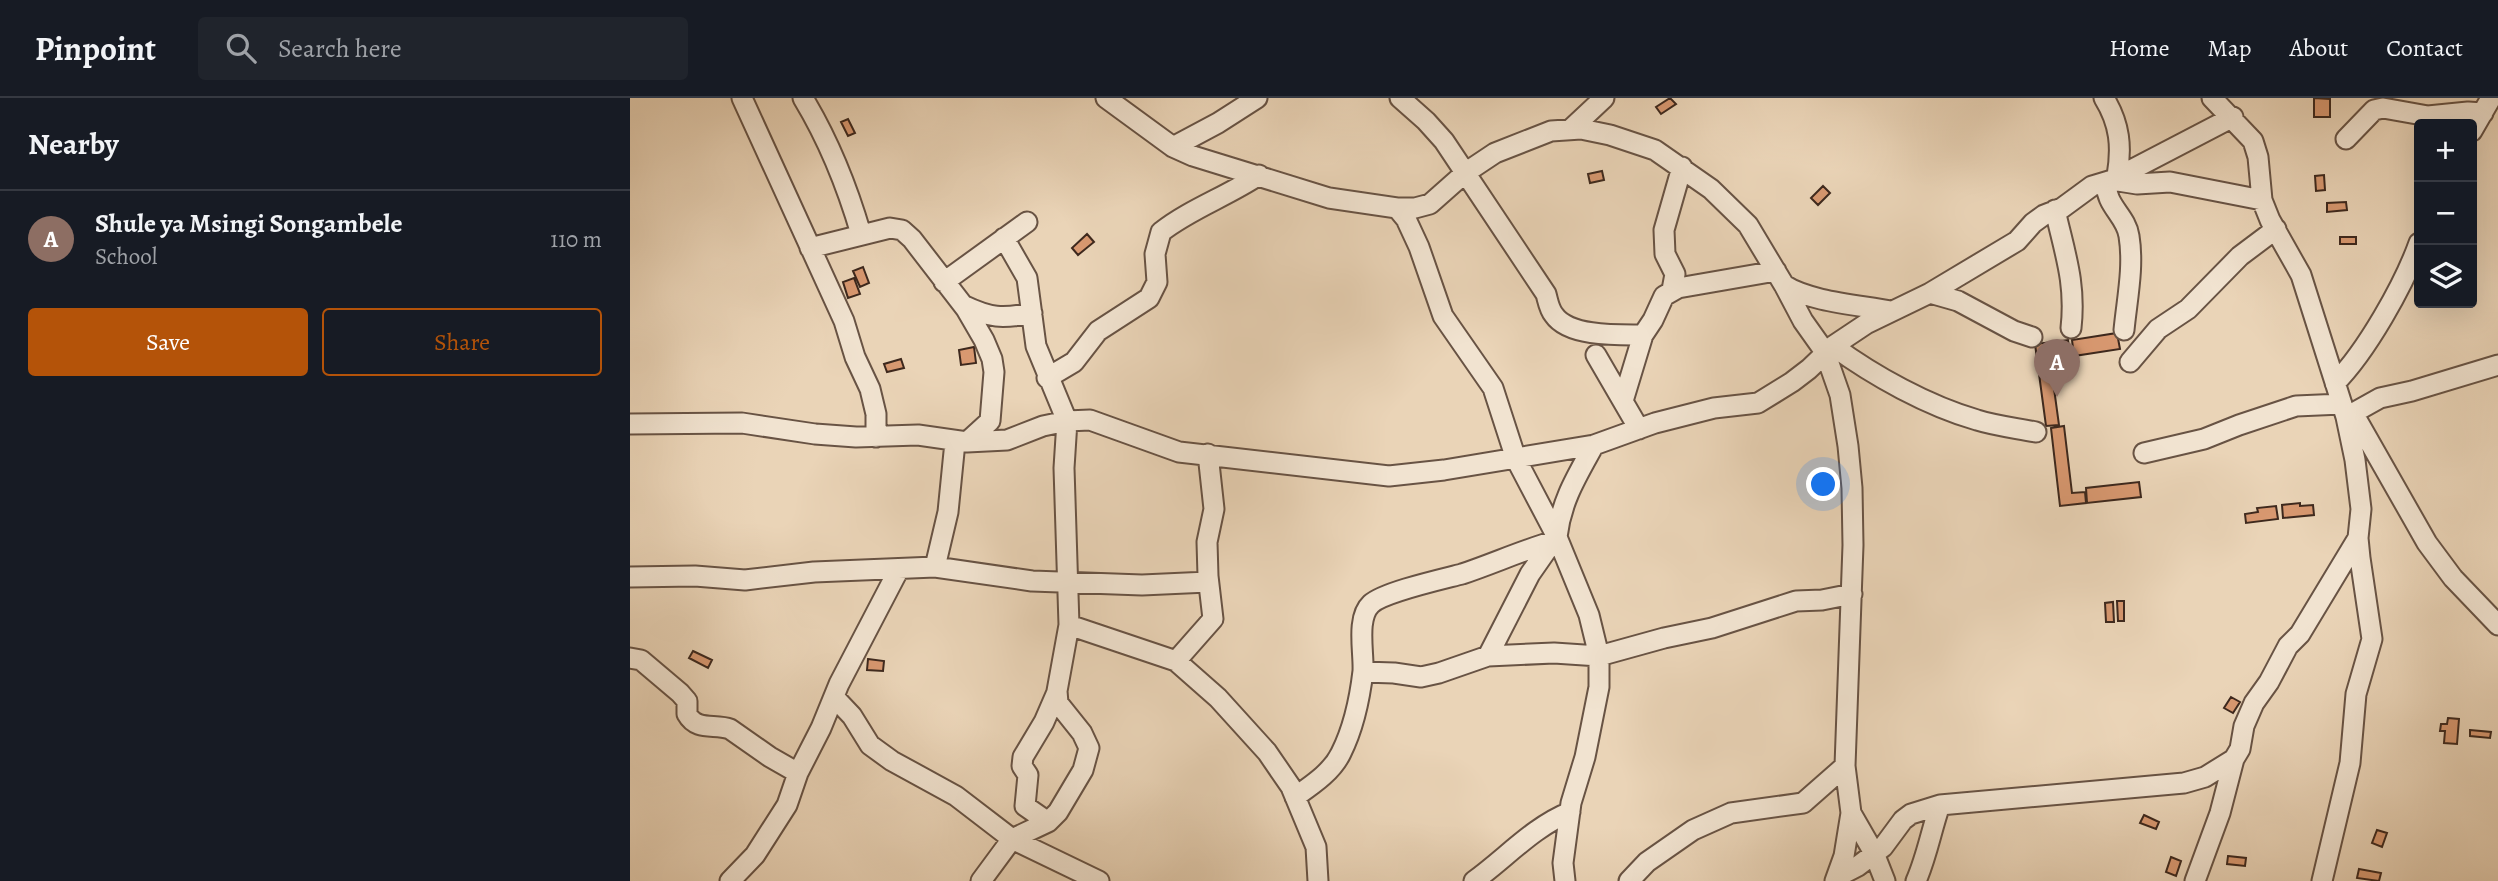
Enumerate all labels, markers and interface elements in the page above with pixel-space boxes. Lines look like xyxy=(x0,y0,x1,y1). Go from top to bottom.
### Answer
search box xyxy=(198,17,688,80)
text: Pinpoint xyxy=(35,26,156,71)
icon: search xyxy=(222,29,260,67)
text: Search here xyxy=(278,31,402,66)
text: Home xyxy=(2109,32,2170,64)
text: Map xyxy=(2208,32,2252,64)
text: About xyxy=(2290,32,2348,64)
text: Contact xyxy=(2386,32,2463,64)
map controls xyxy=(2414,119,2477,308)
button: + xyxy=(2414,119,2477,182)
text: Nearby xyxy=(28,124,119,164)
button: − xyxy=(2414,182,2477,245)
text: Shule ya Msingi Songambele xyxy=(95,206,402,241)
text: A xyxy=(44,224,58,255)
text: 110 m xyxy=(550,224,602,255)
text: School xyxy=(95,241,157,272)
button: layers xyxy=(2414,245,2477,308)
button: Save xyxy=(28,308,308,376)
button: Share xyxy=(322,308,602,376)
pin: A xyxy=(2034,339,2080,397)
your location xyxy=(1806,467,1840,501)

